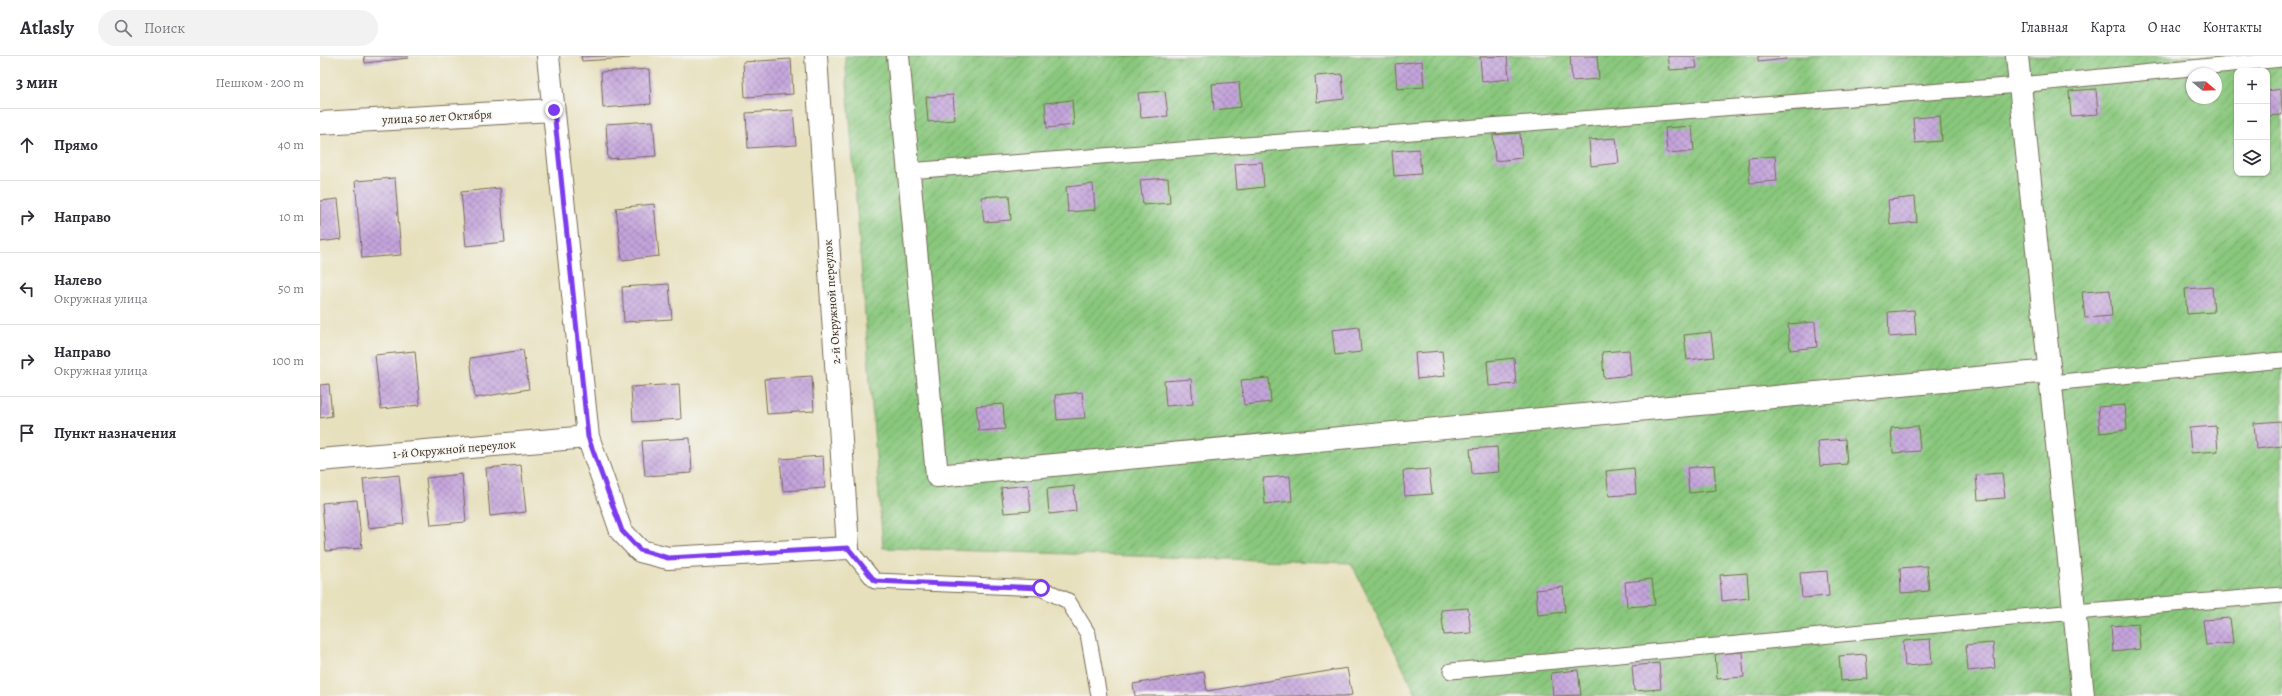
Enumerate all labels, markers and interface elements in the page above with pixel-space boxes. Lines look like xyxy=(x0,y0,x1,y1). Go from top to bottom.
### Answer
search box xyxy=(98,10,378,46)
text: Atlasly xyxy=(20,15,74,41)
icon: search xyxy=(112,17,134,39)
text: Поиск xyxy=(144,18,185,38)
text: Главная xyxy=(2021,18,2068,37)
text: Карта xyxy=(2090,18,2126,37)
text: О нас xyxy=(2148,18,2181,37)
text: Контакты xyxy=(2203,18,2262,37)
north arrow xyxy=(2186,68,2222,104)
map controls xyxy=(2234,68,2270,176)
button: + xyxy=(2234,68,2270,104)
text: 3 мин xyxy=(16,71,58,94)
text: Пешком · 200 m xyxy=(216,74,304,91)
route end xyxy=(545,101,563,119)
button: − xyxy=(2234,104,2270,140)
street label: улица 50 лет Октября xyxy=(381,106,492,128)
icon: ahead xyxy=(16,134,38,156)
text: Прямо xyxy=(54,135,98,155)
text: 40 m xyxy=(278,136,304,153)
button: layers xyxy=(2234,140,2270,176)
icon: right xyxy=(16,206,38,228)
text: Направо xyxy=(54,207,111,227)
text: 10 m xyxy=(279,208,304,225)
street label: 2-й Окружной переулок xyxy=(820,239,844,365)
text: Налево xyxy=(54,270,102,290)
icon: left xyxy=(16,278,38,300)
text: 50 m xyxy=(278,280,304,297)
text: Окружная улица xyxy=(54,290,148,307)
text: Направо xyxy=(54,342,111,362)
icon: right xyxy=(16,350,38,372)
text: 100 m xyxy=(272,352,304,369)
text: Окружная улица xyxy=(54,362,148,379)
icon: arrive xyxy=(16,422,38,444)
text: Пункт назначения xyxy=(54,423,176,443)
street label: 1-й Окружной переулок xyxy=(392,436,516,462)
route start xyxy=(1032,579,1050,597)

